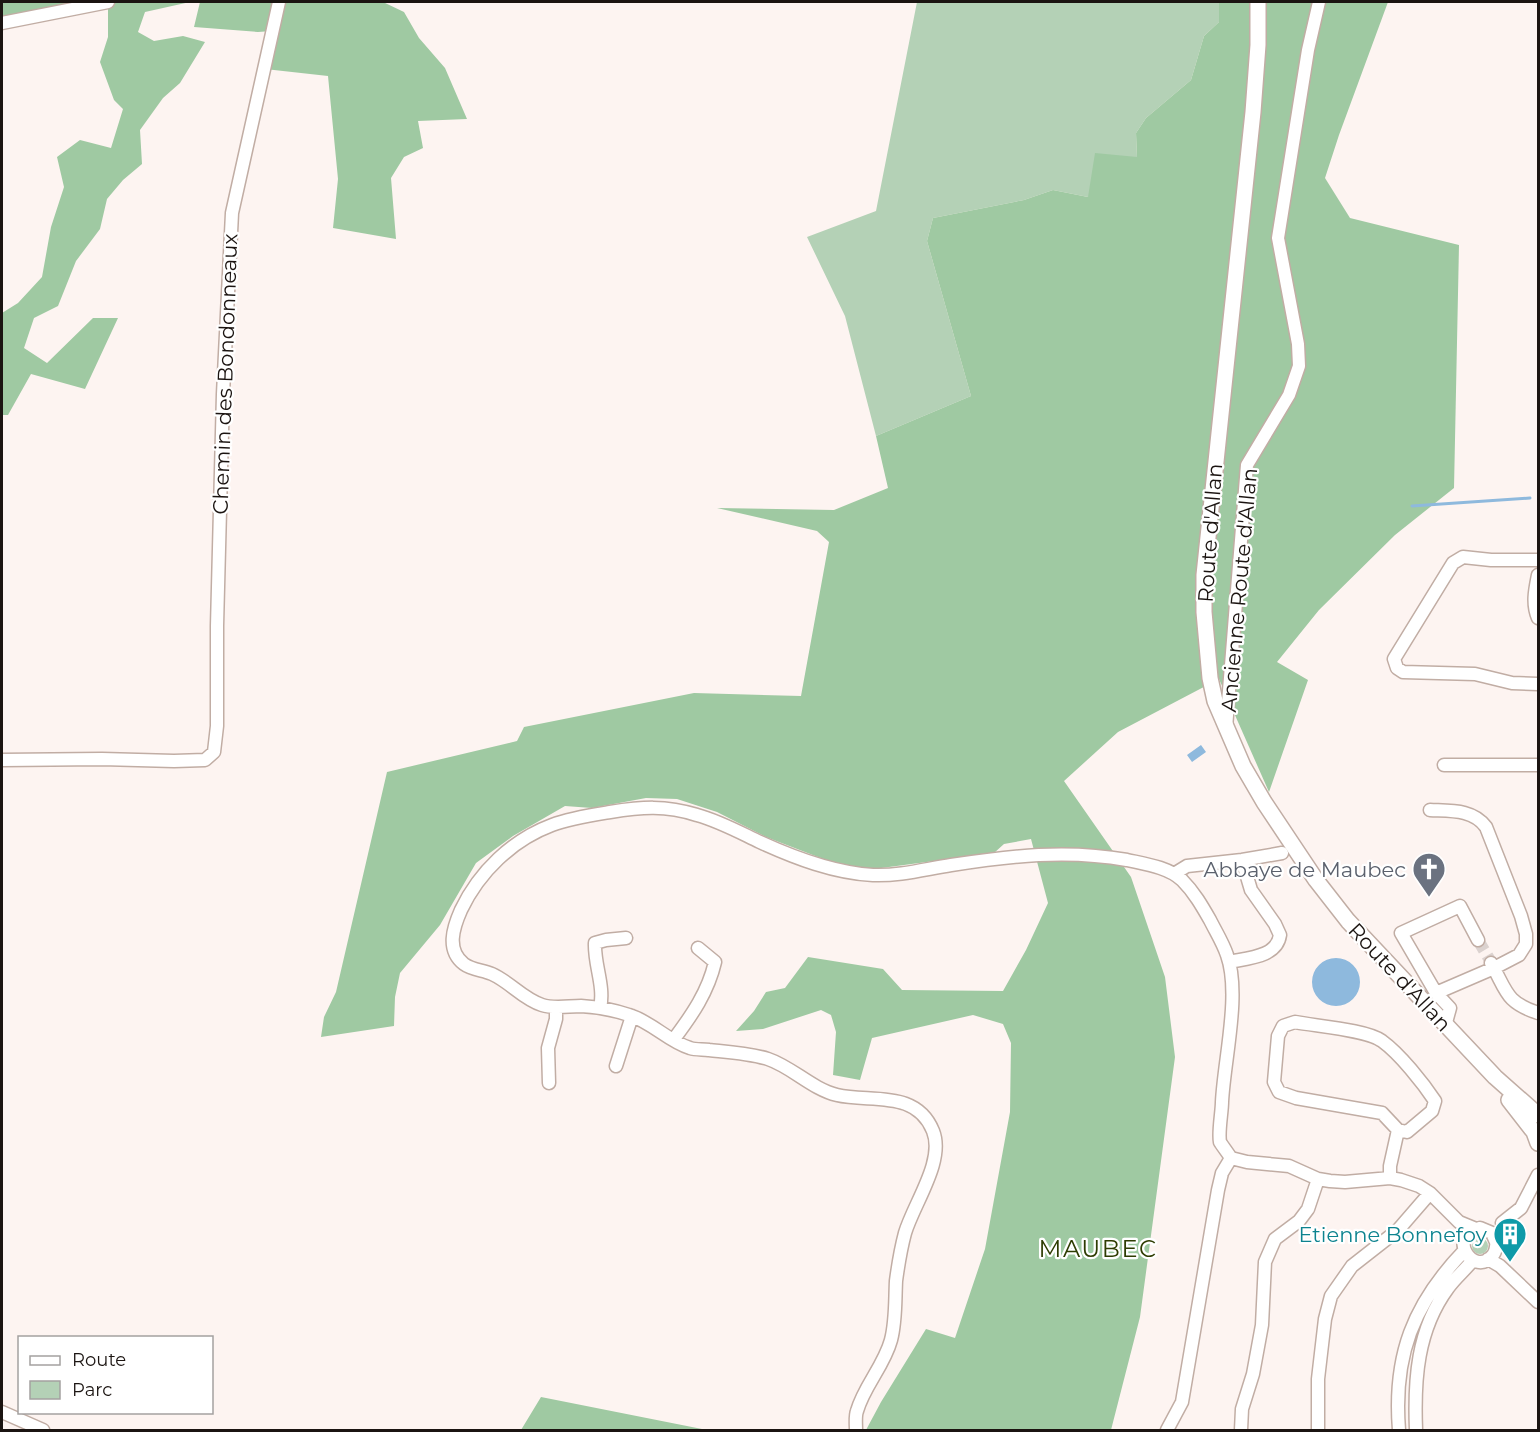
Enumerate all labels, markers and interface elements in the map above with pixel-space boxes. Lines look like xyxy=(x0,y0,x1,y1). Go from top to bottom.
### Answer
street label: Chemin des Bondonneaux xyxy=(208,233,242,515)
street label: Route d'Allan xyxy=(1193,463,1227,603)
street label: Ancienne Route d'Allan xyxy=(1216,467,1262,713)
church icon: Abbaye de Maubec xyxy=(1411,851,1447,898)
place label: Abbaye de Maubec xyxy=(1204,857,1406,882)
street label: Route d'Allan xyxy=(1343,918,1457,1036)
building icon: Etienne Bonnefoy xyxy=(1492,1216,1528,1263)
place label: Etienne Bonnefoy xyxy=(1299,1222,1488,1247)
district label: MAUBEC xyxy=(1039,1234,1157,1263)
legend xyxy=(18,1336,213,1414)
text: Route xyxy=(72,1349,126,1371)
text: Parc xyxy=(72,1379,112,1401)

